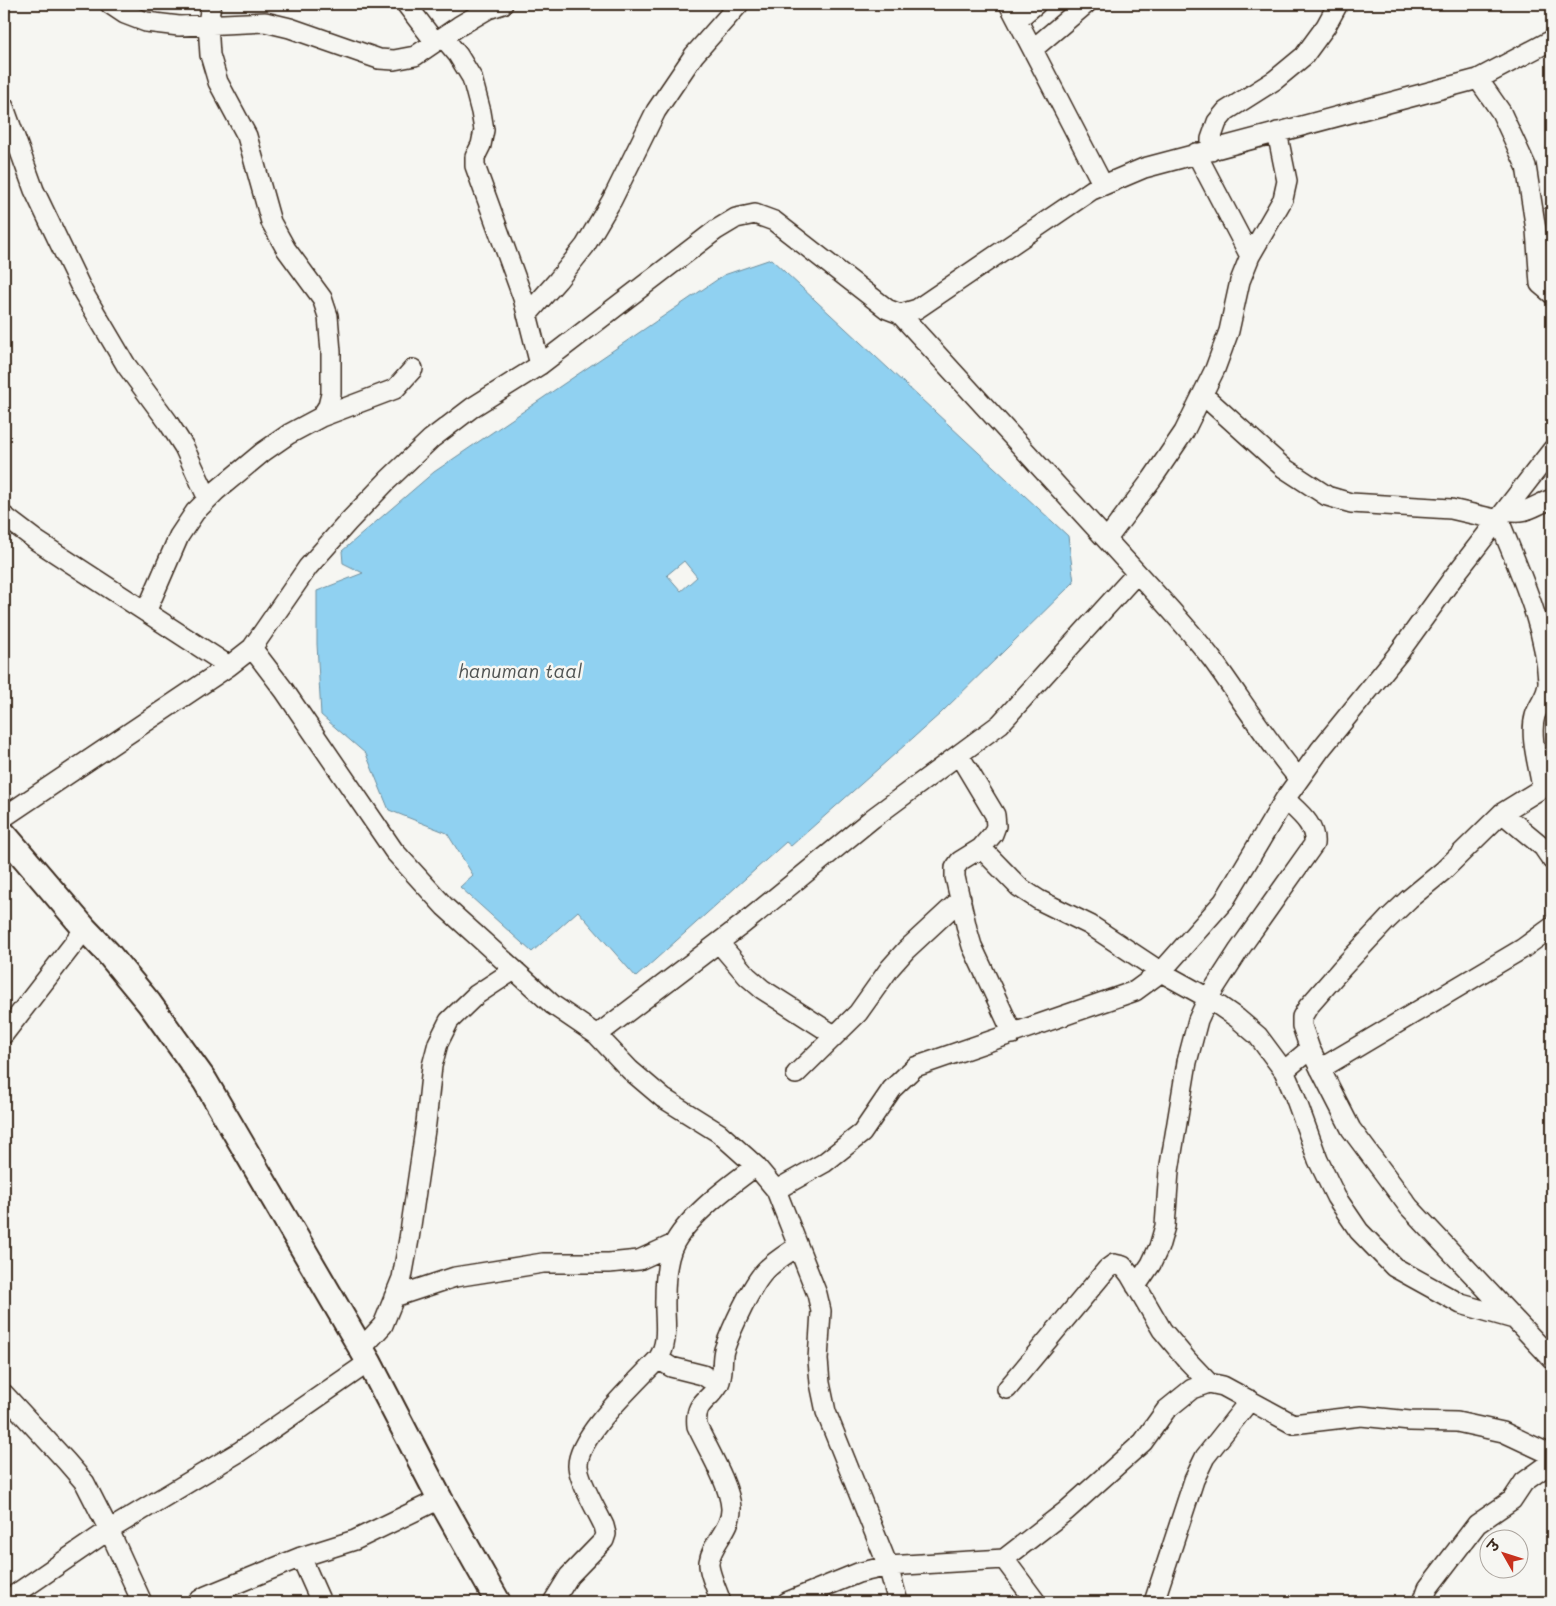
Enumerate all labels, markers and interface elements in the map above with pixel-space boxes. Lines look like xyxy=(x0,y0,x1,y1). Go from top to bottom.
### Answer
water label: hanuman taal xyxy=(458,658,582,683)
north arrow xyxy=(1478,1528,1528,1578)
text: उ xyxy=(1482,1535,1505,1557)

